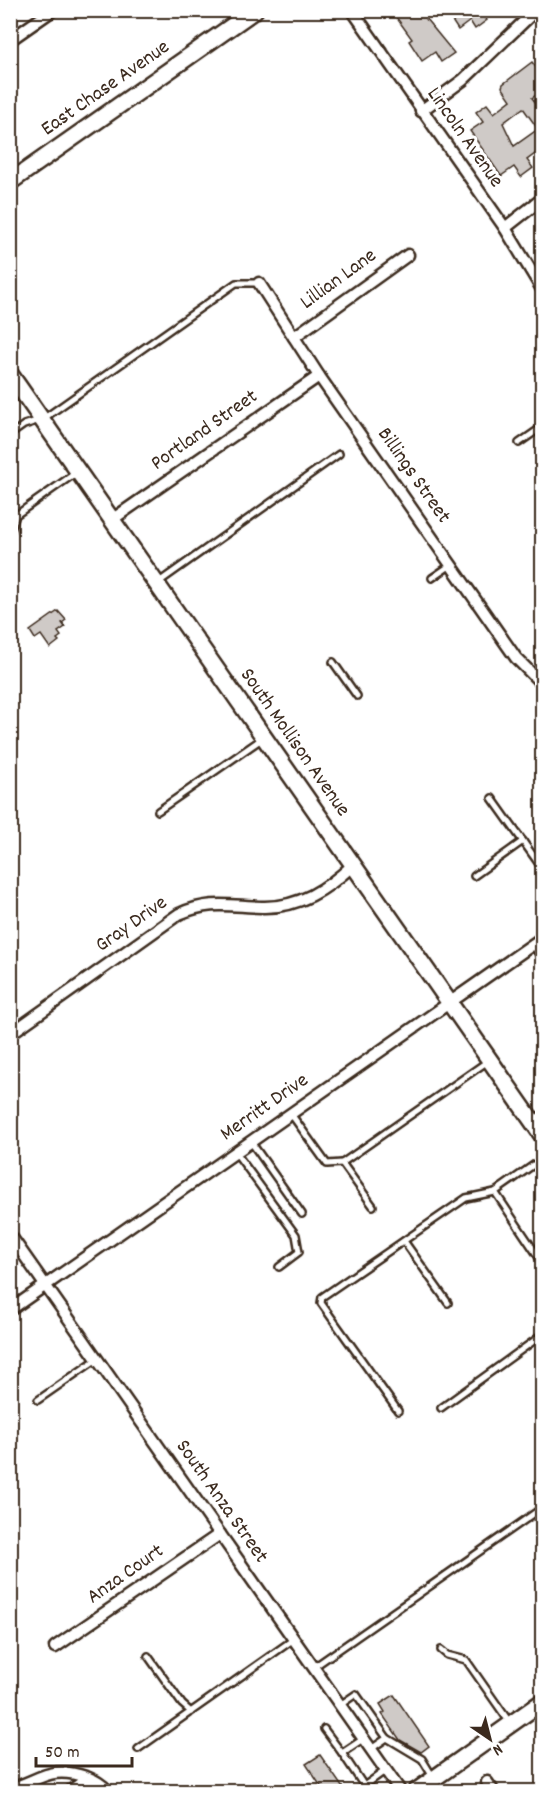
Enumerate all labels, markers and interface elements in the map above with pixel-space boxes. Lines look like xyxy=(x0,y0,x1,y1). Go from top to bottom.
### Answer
street label: East Chase Avenue xyxy=(36,33,176,145)
street label: Lincoln Avenue xyxy=(418,82,510,194)
street label: Lillian Lane xyxy=(295,242,383,318)
street label: Portland Street xyxy=(145,383,265,479)
street label: Billings Street xyxy=(369,422,457,530)
street label: South Mollison Avenue xyxy=(231,663,357,823)
street label: Gray Drive xyxy=(90,889,174,961)
street label: Merritt Drive xyxy=(215,1067,315,1149)
street label: South Anza Street xyxy=(167,1434,275,1570)
street label: Anza Court xyxy=(81,1537,171,1613)
north arrow xyxy=(460,1709,520,1769)
scale bar xyxy=(36,1730,132,1768)
text: N xyxy=(487,1738,507,1761)
text: 50 m xyxy=(45,1741,80,1766)

